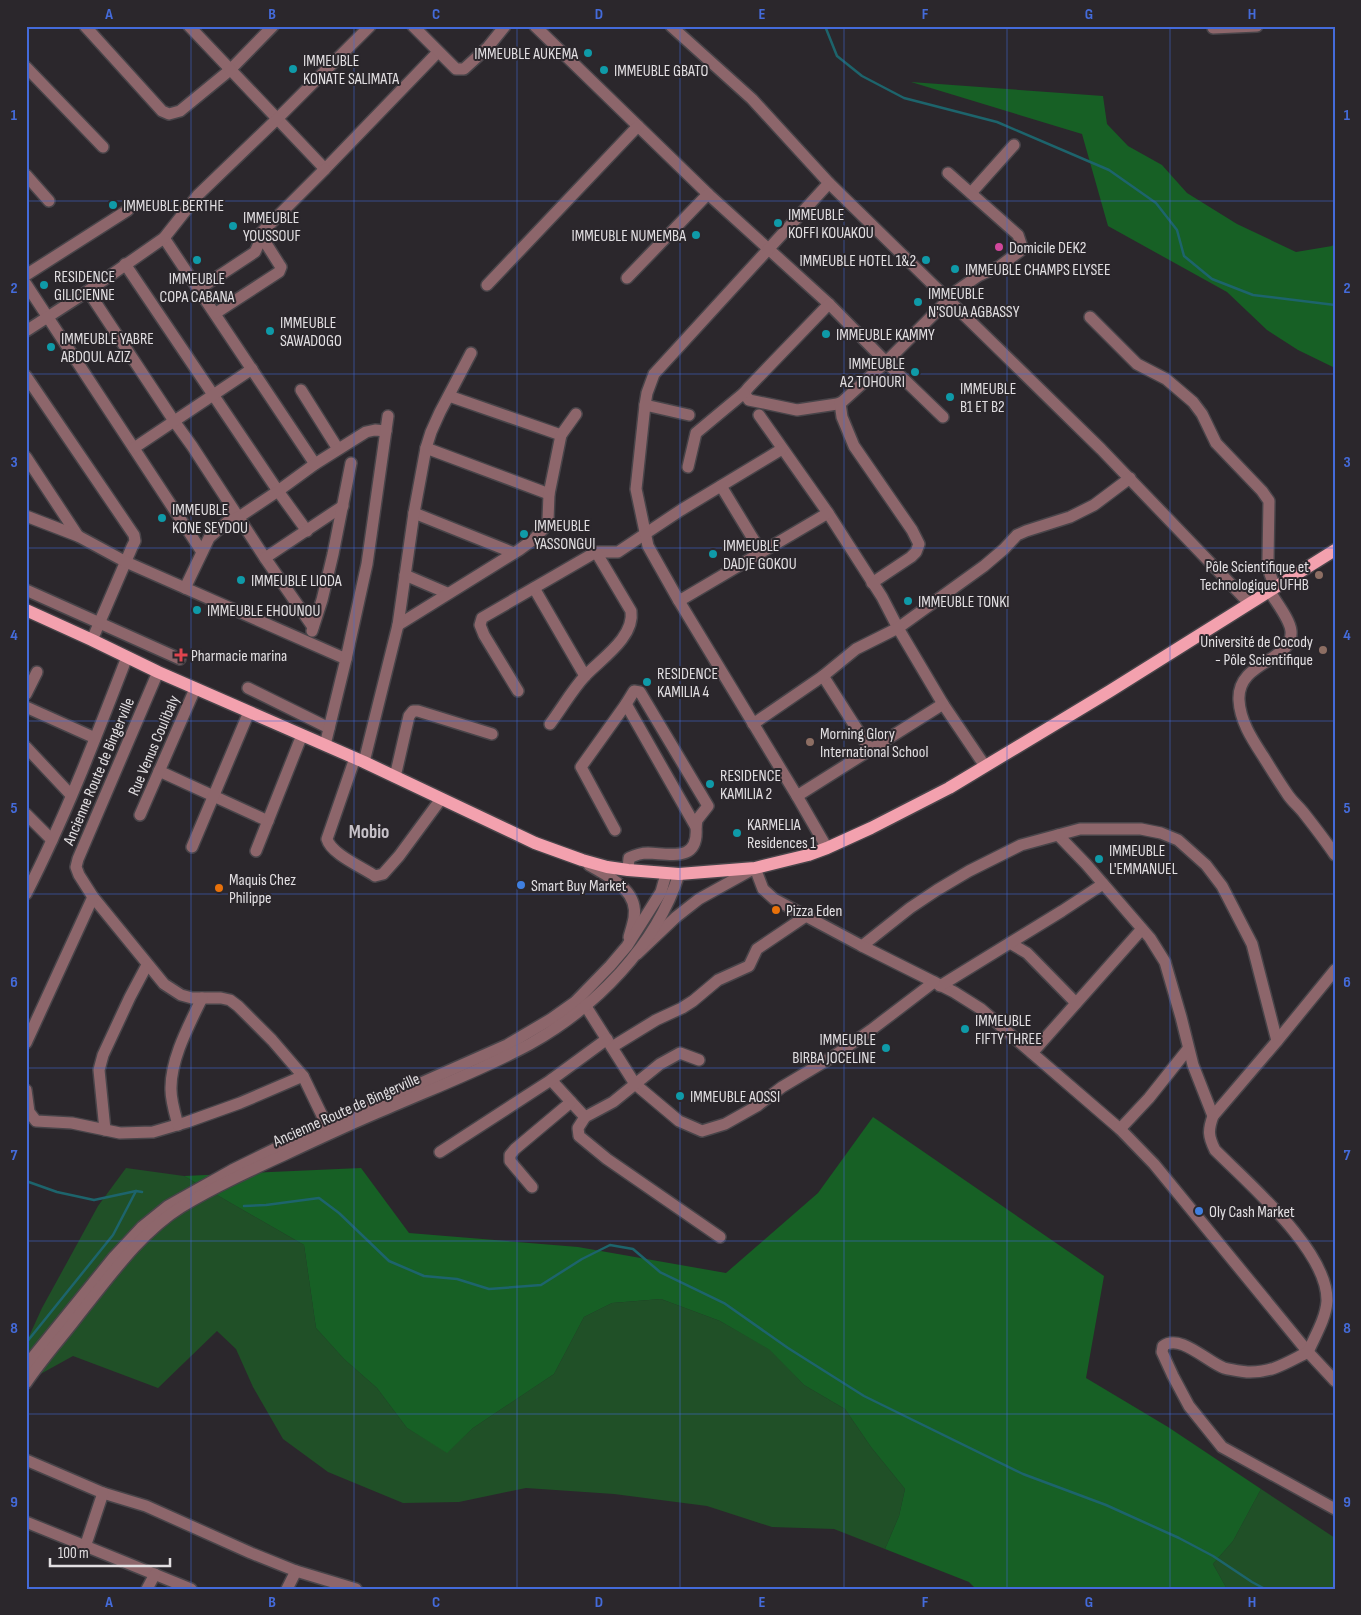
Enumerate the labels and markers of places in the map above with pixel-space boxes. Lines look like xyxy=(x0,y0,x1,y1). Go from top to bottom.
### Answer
place label: IMMEUBLE AUKEMA xyxy=(474,45,578,64)
marker: IMMEUBLE AUKEMA xyxy=(582,47,594,59)
place label: IMMEUBLE KONATE SALIMATA xyxy=(303,52,399,89)
place label: IMMEUBLE GBATO xyxy=(614,62,708,81)
marker: IMMEUBLE KONATE SALIMATA xyxy=(287,63,299,75)
marker: IMMEUBLE GBATO xyxy=(598,64,610,76)
place label: IMMEUBLE BERTHE xyxy=(123,197,224,216)
marker: IMMEUBLE BERTHE xyxy=(107,199,119,211)
place label: IMMEUBLE KOFFI KOUAKOU xyxy=(788,206,874,243)
place label: IMMEUBLE YOUSSOUF xyxy=(243,209,301,246)
marker: IMMEUBLE KOFFI KOUAKOU xyxy=(772,217,784,229)
marker: IMMEUBLE YOUSSOUF xyxy=(227,220,239,232)
place label: IMMEUBLE NUMEMBA xyxy=(571,227,686,246)
marker: IMMEUBLE NUMEMBA xyxy=(690,229,702,241)
place label: Domicile DEK2 xyxy=(1009,239,1086,258)
marker: Domicile DEK2 xyxy=(993,241,1005,253)
place label: IMMEUBLE HOTEL 1&2 xyxy=(800,252,916,271)
marker: IMMEUBLE COPA CABANA xyxy=(191,254,203,266)
marker: IMMEUBLE HOTEL 1&2 xyxy=(920,254,932,266)
place label: IMMEUBLE CHAMPS ELYSEE xyxy=(965,261,1110,280)
marker: IMMEUBLE CHAMPS ELYSEE xyxy=(949,263,961,275)
place label: RESIDENCE GILICIENNE xyxy=(54,268,115,305)
place label: IMMEUBLE COPA CABANA xyxy=(160,270,235,307)
marker: RESIDENCE GILICIENNE xyxy=(38,279,50,291)
place label: IMMEUBLE N'SOUA AGBASSY xyxy=(928,285,1020,322)
marker: IMMEUBLE N'SOUA AGBASSY xyxy=(912,296,924,308)
place label: IMMEUBLE SAWADOGO xyxy=(280,314,342,351)
marker: IMMEUBLE SAWADOGO xyxy=(264,325,276,337)
place label: IMMEUBLE KAMMY xyxy=(836,326,935,345)
marker: IMMEUBLE KAMMY xyxy=(820,328,832,340)
place label: IMMEUBLE YABRE ABDOUL AZIZ xyxy=(60,330,154,367)
marker: IMMEUBLE YABRE ABDOUL AZIZ xyxy=(45,341,57,353)
place label: IMMEUBLE A2 TOHOURI xyxy=(839,355,905,392)
marker: IMMEUBLE A2 TOHOURI xyxy=(909,366,921,378)
place label: IMMEUBLE B1 ET B2 xyxy=(960,380,1016,417)
marker: IMMEUBLE B1 ET B2 xyxy=(944,391,956,403)
place label: IMMEUBLE KONE SEYDOU xyxy=(172,501,248,538)
marker: IMMEUBLE KONE SEYDOU xyxy=(156,512,168,524)
place label: IMMEUBLE YASSONGUI xyxy=(534,517,595,554)
marker: IMMEUBLE YASSONGUI xyxy=(518,528,530,540)
place label: IMMEUBLE DADJE GOKOU xyxy=(723,537,797,574)
marker: IMMEUBLE DADJE GOKOU xyxy=(707,548,719,560)
place label: Pôle Scientifique et Technologique UFHB xyxy=(1200,558,1309,595)
marker: Pôle Scientifique et Technologique UFHB xyxy=(1313,569,1325,581)
place label: IMMEUBLE LIODA xyxy=(251,572,342,591)
marker: IMMEUBLE LIODA xyxy=(235,574,247,586)
place label: IMMEUBLE TONKI xyxy=(918,593,1010,612)
marker: IMMEUBLE TONKI xyxy=(902,595,914,607)
place label: IMMEUBLE EHOUNOU xyxy=(207,602,320,621)
marker: IMMEUBLE EHOUNOU xyxy=(191,604,203,616)
place label: Université de Cocody - Pôle Scientifique xyxy=(1200,633,1313,670)
marker: Université de Cocody - Pôle Scientifique xyxy=(1317,644,1329,656)
place label: Pharmacie marina xyxy=(191,647,287,666)
marker: Pharmacie marina xyxy=(175,649,187,661)
place label: RESIDENCE KAMILIA 4 xyxy=(657,665,718,702)
marker: RESIDENCE KAMILIA 4 xyxy=(641,676,653,688)
place label: Morning Glory International School xyxy=(820,725,928,762)
marker: Morning Glory International School xyxy=(804,736,816,748)
place label: RESIDENCE KAMILIA 2 xyxy=(720,767,781,804)
marker: RESIDENCE KAMILIA 2 xyxy=(704,778,716,790)
place label: KARMELIA Residences 1 xyxy=(747,816,816,853)
marker: KARMELIA Residences 1 xyxy=(731,827,743,839)
place label: IMMEUBLE L'EMMANUEL xyxy=(1109,842,1178,879)
marker: IMMEUBLE L'EMMANUEL xyxy=(1093,853,1105,865)
place label: Maquis Chez Philippe xyxy=(229,871,296,908)
place label: Smart Buy Market xyxy=(531,877,627,896)
marker: Smart Buy Market xyxy=(515,879,527,891)
marker: Maquis Chez Philippe xyxy=(213,882,225,894)
place label: Pizza Eden xyxy=(786,902,842,921)
marker: Pizza Eden xyxy=(770,904,782,916)
place label: IMMEUBLE FIFTY THREE xyxy=(975,1012,1042,1049)
marker: IMMEUBLE FIFTY THREE xyxy=(959,1023,971,1035)
place label: IMMEUBLE BIRBA JOCELINE xyxy=(792,1031,876,1068)
marker: IMMEUBLE BIRBA JOCELINE xyxy=(880,1042,892,1054)
place label: IMMEUBLE AOSSI xyxy=(690,1088,780,1107)
marker: IMMEUBLE AOSSI xyxy=(674,1090,686,1102)
place label: Oly Cash Market xyxy=(1209,1203,1295,1222)
marker: Oly Cash Market xyxy=(1193,1205,1205,1217)

